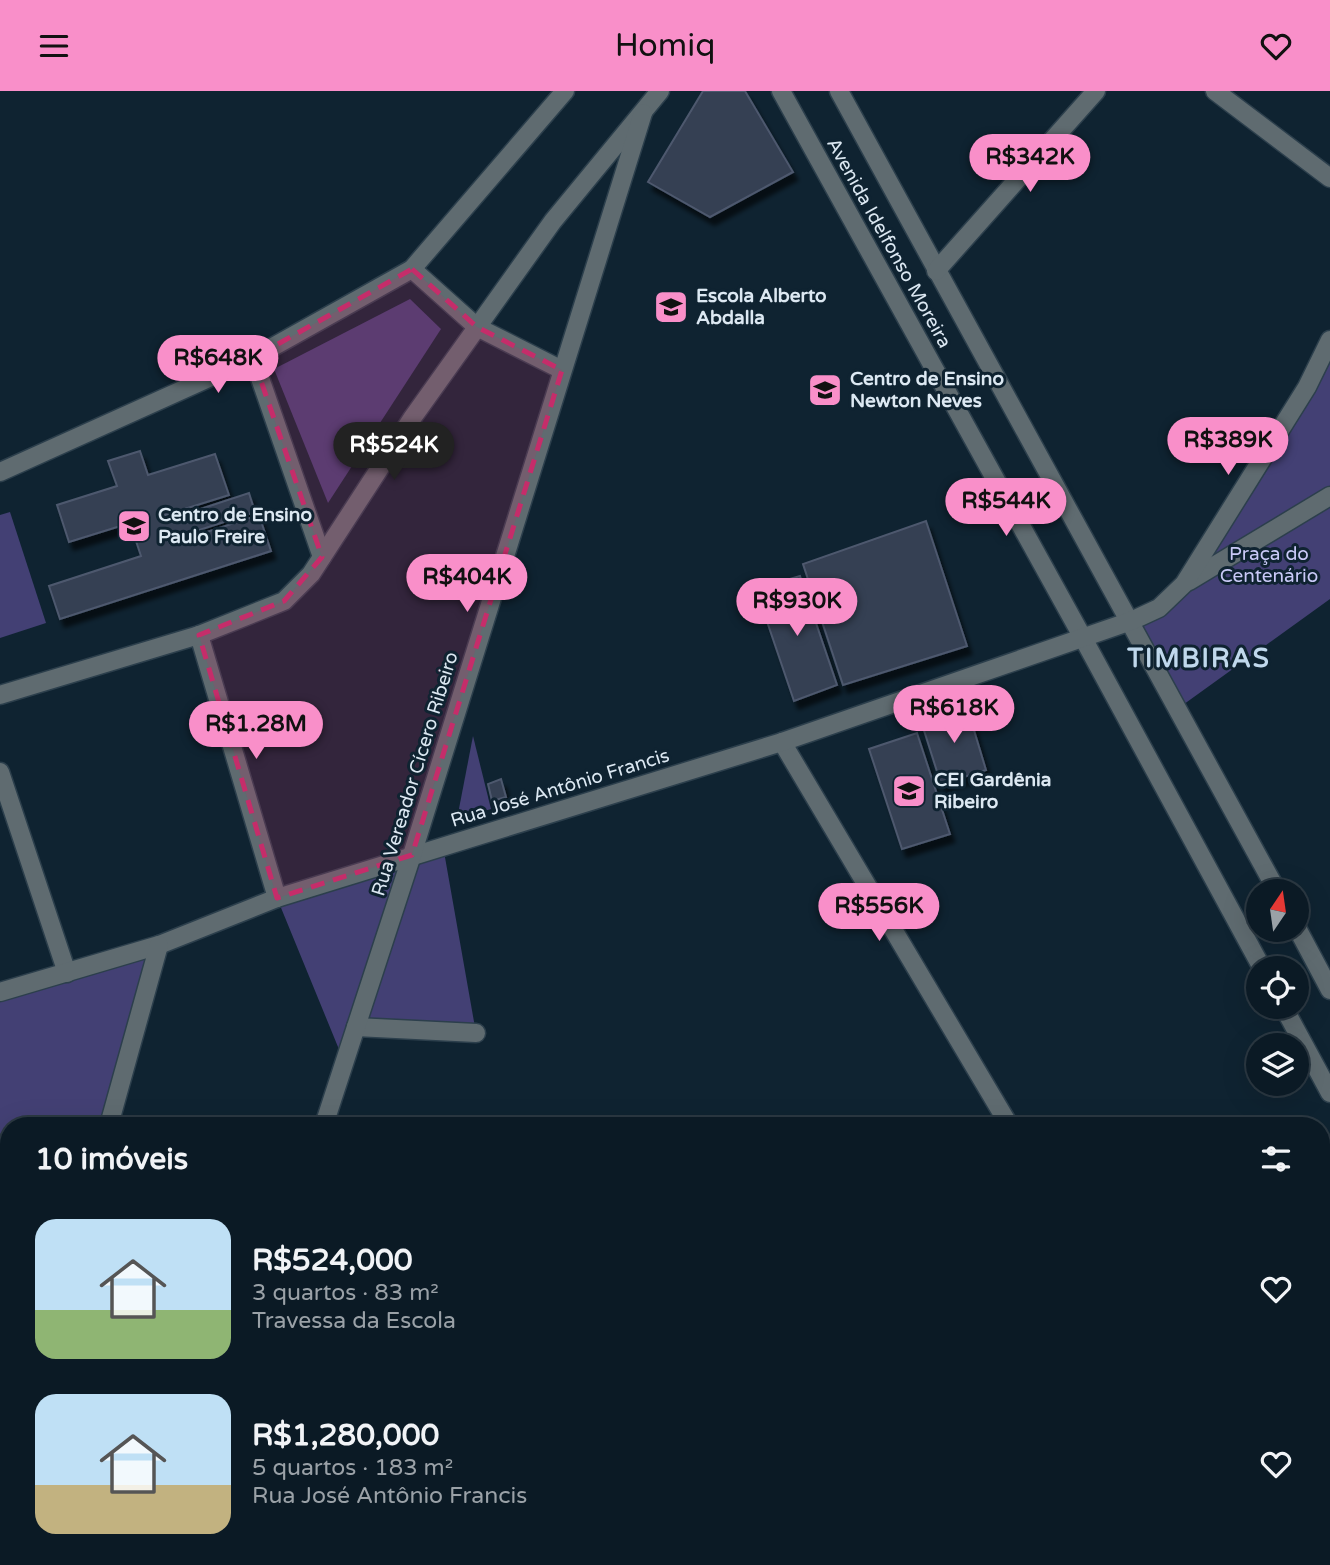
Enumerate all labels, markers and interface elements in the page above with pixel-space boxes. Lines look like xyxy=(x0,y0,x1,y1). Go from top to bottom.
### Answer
icon: menu xyxy=(35,27,73,65)
text: Homiq xyxy=(615,27,715,65)
icon: heart xyxy=(1257,27,1295,65)
street label: Avenida Idelfonso Moreira xyxy=(822,134,956,352)
pin: R$342K xyxy=(973,134,1087,194)
text: R$342K xyxy=(985,143,1075,171)
place label: Escola Alberto Abdalla xyxy=(696,285,827,329)
school or university icon: Escola Alberto Abdalla xyxy=(652,288,690,326)
pin: R$648K xyxy=(161,335,275,395)
text: R$648K xyxy=(173,344,263,372)
place label: Centro de Ensino Newton Neves xyxy=(850,368,1004,412)
school or university icon: Centro de Ensino Newton Neves xyxy=(806,371,844,409)
pin: R$389K xyxy=(1171,417,1285,477)
pin: R$524K xyxy=(337,423,451,482)
text: R$389K xyxy=(1183,426,1273,454)
text: R$524K xyxy=(349,431,439,459)
pin: R$544K xyxy=(949,479,1063,538)
text: R$544K xyxy=(961,487,1051,515)
place label: Centro de Ensino Paulo Freire xyxy=(158,504,312,548)
school or university icon: Centro de Ensino Paulo Freire xyxy=(115,507,153,545)
park label: Praça do Centenário xyxy=(1220,543,1318,587)
pin: R$404K xyxy=(410,554,524,614)
text: R$404K xyxy=(422,563,512,591)
pin: R$930K xyxy=(740,579,854,638)
text: R$930K xyxy=(752,587,842,615)
district label: TIMBIRAS xyxy=(1126,643,1271,674)
street label: Rua Vereador Cícero Ribeiro xyxy=(367,649,463,899)
pin: R$618K xyxy=(897,685,1011,745)
text: R$618K xyxy=(909,694,999,722)
pin: R$1.28M xyxy=(191,701,321,761)
text: R$1.28M xyxy=(205,710,307,738)
street label: Rua José Antônio Francis xyxy=(448,744,672,832)
place label: CEI Gardênia Ribeiro xyxy=(934,769,1051,813)
school or university icon: CEI Gardênia Ribeiro xyxy=(890,772,928,810)
north arrow xyxy=(1246,879,1309,941)
map controls xyxy=(1246,879,1309,1096)
pin: R$556K xyxy=(822,883,936,943)
text: R$556K xyxy=(834,892,924,920)
button: locate xyxy=(1246,956,1309,1019)
button: layers xyxy=(1246,1033,1309,1096)
icon: filters xyxy=(1257,1140,1295,1178)
text: 10 imóveis xyxy=(35,1141,188,1178)
text: R$524,000 xyxy=(252,1242,413,1279)
icon: home xyxy=(91,1247,175,1331)
icon: heart xyxy=(1257,1270,1295,1308)
text: 3 quartos · 83 m² xyxy=(252,1279,439,1307)
text: Travessa da Escola xyxy=(252,1307,456,1335)
text: R$1,280,000 xyxy=(252,1417,439,1454)
icon: home xyxy=(91,1422,175,1506)
icon: heart xyxy=(1257,1445,1295,1483)
text: 5 quartos · 183 m² xyxy=(252,1454,453,1482)
text: Rua José Antônio Francis xyxy=(252,1482,527,1510)

